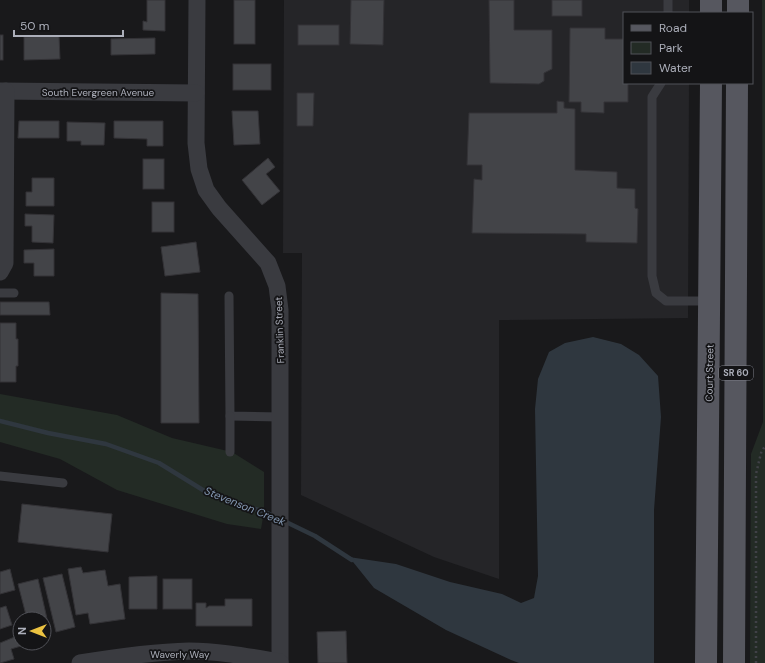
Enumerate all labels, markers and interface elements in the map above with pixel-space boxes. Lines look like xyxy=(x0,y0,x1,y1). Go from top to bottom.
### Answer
scale bar xyxy=(14,12,123,38)
legend xyxy=(623,12,753,84)
text: 50 m xyxy=(20,18,49,34)
text: Road xyxy=(659,20,687,36)
text: Park xyxy=(659,40,683,56)
text: Water xyxy=(659,60,693,76)
street label: South Evergreen Avenue xyxy=(42,86,155,99)
street label: Franklin Street xyxy=(272,296,287,364)
street label: Court Street xyxy=(702,344,717,402)
road number: SR 60 xyxy=(719,366,753,380)
water label: Stevenson Creek xyxy=(202,483,288,529)
north arrow xyxy=(12,611,52,651)
text: N xyxy=(15,627,29,635)
street label: Waverly Way xyxy=(150,648,210,661)

